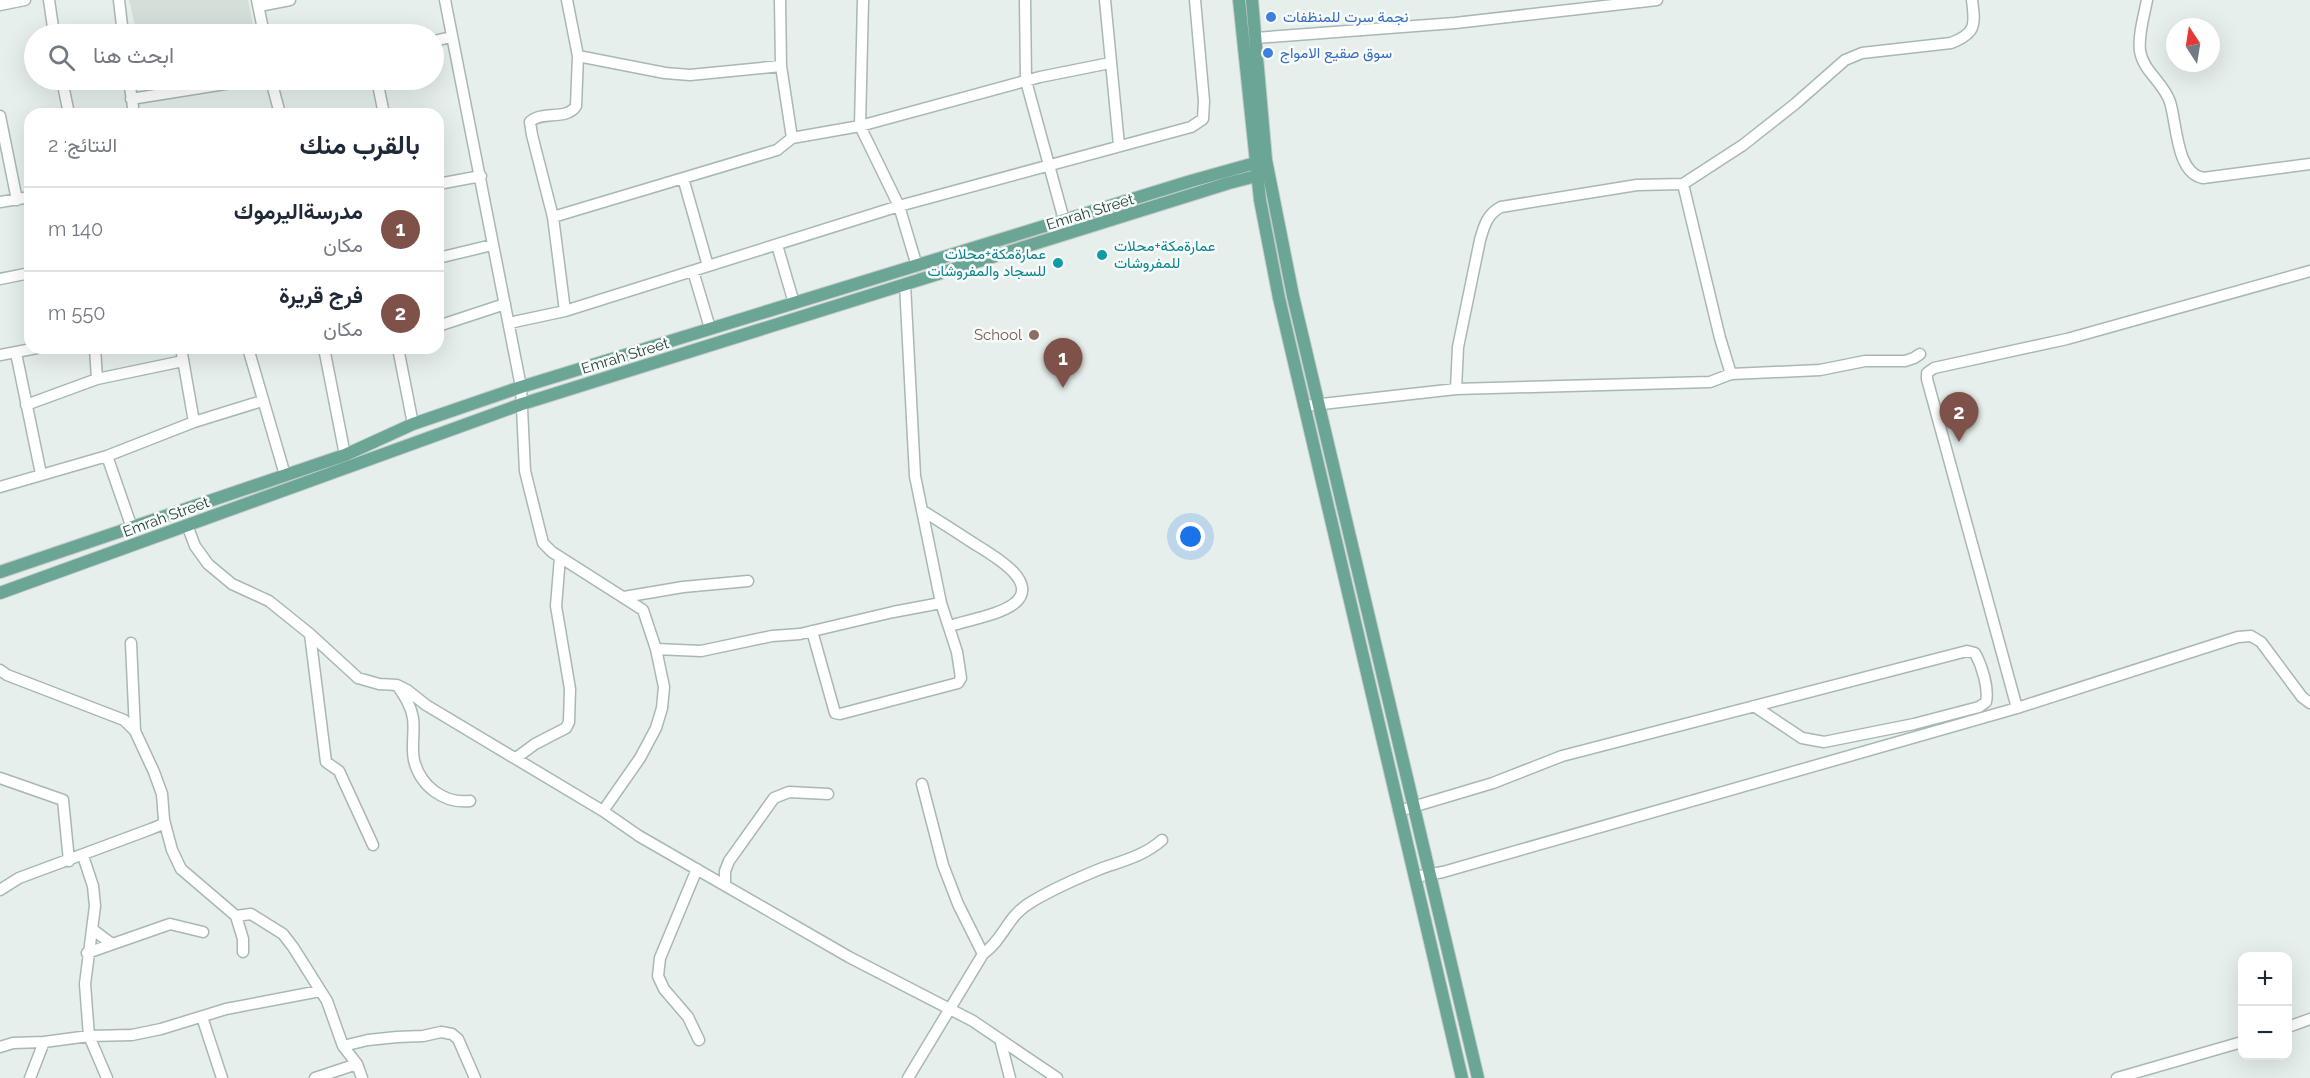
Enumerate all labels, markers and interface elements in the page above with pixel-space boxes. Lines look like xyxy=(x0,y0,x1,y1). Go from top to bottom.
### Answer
place label: نجمة سرت للمنظفات xyxy=(1283,8,1408,26)
marker: نجمة سرت للمنظفات xyxy=(1264,10,1278,24)
north arrow xyxy=(2166,18,2220,72)
search box xyxy=(24,24,444,90)
icon: search xyxy=(45,41,78,74)
text: ابحث هنا xyxy=(93,42,174,68)
place label: سوق صقيع الامواج xyxy=(1280,44,1392,64)
marker: سوق صقيع الامواج xyxy=(1261,46,1275,60)
text: بالقرب منك xyxy=(300,130,420,160)
text: النتائج: 2 xyxy=(48,133,117,157)
street label: Emrah Street xyxy=(1044,190,1136,234)
text: مدرسةاليرموك xyxy=(234,198,363,224)
text: 140 m xyxy=(48,217,103,241)
text: 1 xyxy=(396,217,405,241)
text: مكان xyxy=(323,233,363,257)
place label: عمارةمكة+محلات للمفروشات xyxy=(1114,237,1216,272)
place label: عمارةمكة+محلات للسجاد والمفروشات xyxy=(927,245,1046,280)
marker: عمارةمكة+محلات للمفروشات xyxy=(1095,248,1109,262)
marker: عمارةمكة+محلات للسجاد والمفروشات xyxy=(1051,256,1065,270)
text: فرج قريرة xyxy=(279,282,363,308)
text: 550 m xyxy=(48,301,106,325)
text: 2 xyxy=(395,301,406,325)
text: مكان xyxy=(323,317,363,341)
place label: School xyxy=(974,326,1023,344)
marker: School xyxy=(1027,328,1041,342)
street label: Emrah Street xyxy=(579,334,671,378)
pin: 1 xyxy=(1044,338,1082,388)
pin: 2 xyxy=(1940,392,1978,442)
street label: Emrah Street xyxy=(120,493,212,541)
your location xyxy=(1176,522,1205,551)
map controls xyxy=(2238,952,2292,1060)
button: + xyxy=(2238,952,2292,1006)
button: − xyxy=(2238,1006,2292,1060)

